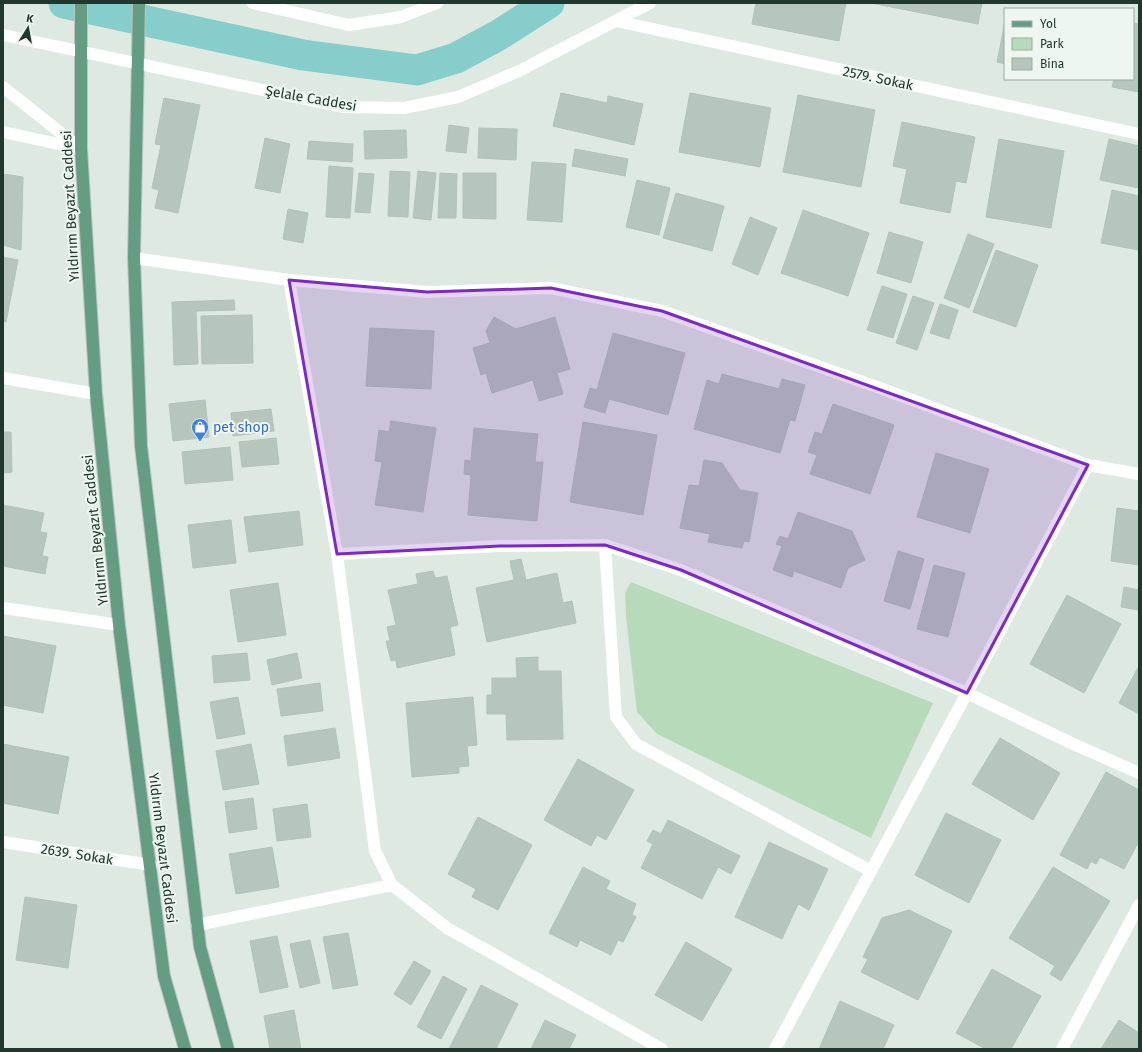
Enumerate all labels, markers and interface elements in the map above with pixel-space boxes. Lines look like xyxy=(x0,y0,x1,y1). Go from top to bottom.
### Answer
north arrow xyxy=(8,8,48,48)
legend xyxy=(1004,8,1134,80)
text: K xyxy=(25,12,35,26)
text: Yol xyxy=(1040,17,1057,31)
text: Park xyxy=(1040,37,1064,51)
text: Bina xyxy=(1040,57,1064,71)
street label: 2579. Sokak xyxy=(841,63,915,94)
street label: Şelale Caddesi xyxy=(264,82,358,115)
street label: Yıldırım Beyazıt Caddesi xyxy=(58,130,83,282)
shop icon: pet shop xyxy=(190,417,210,442)
place label: pet shop xyxy=(213,419,269,436)
street label: Yıldırım Beyazıt Caddesi xyxy=(79,454,112,606)
street label: Yıldırım Beyazıt Caddesi xyxy=(145,772,180,924)
street label: 2639. Sokak xyxy=(40,840,115,869)

